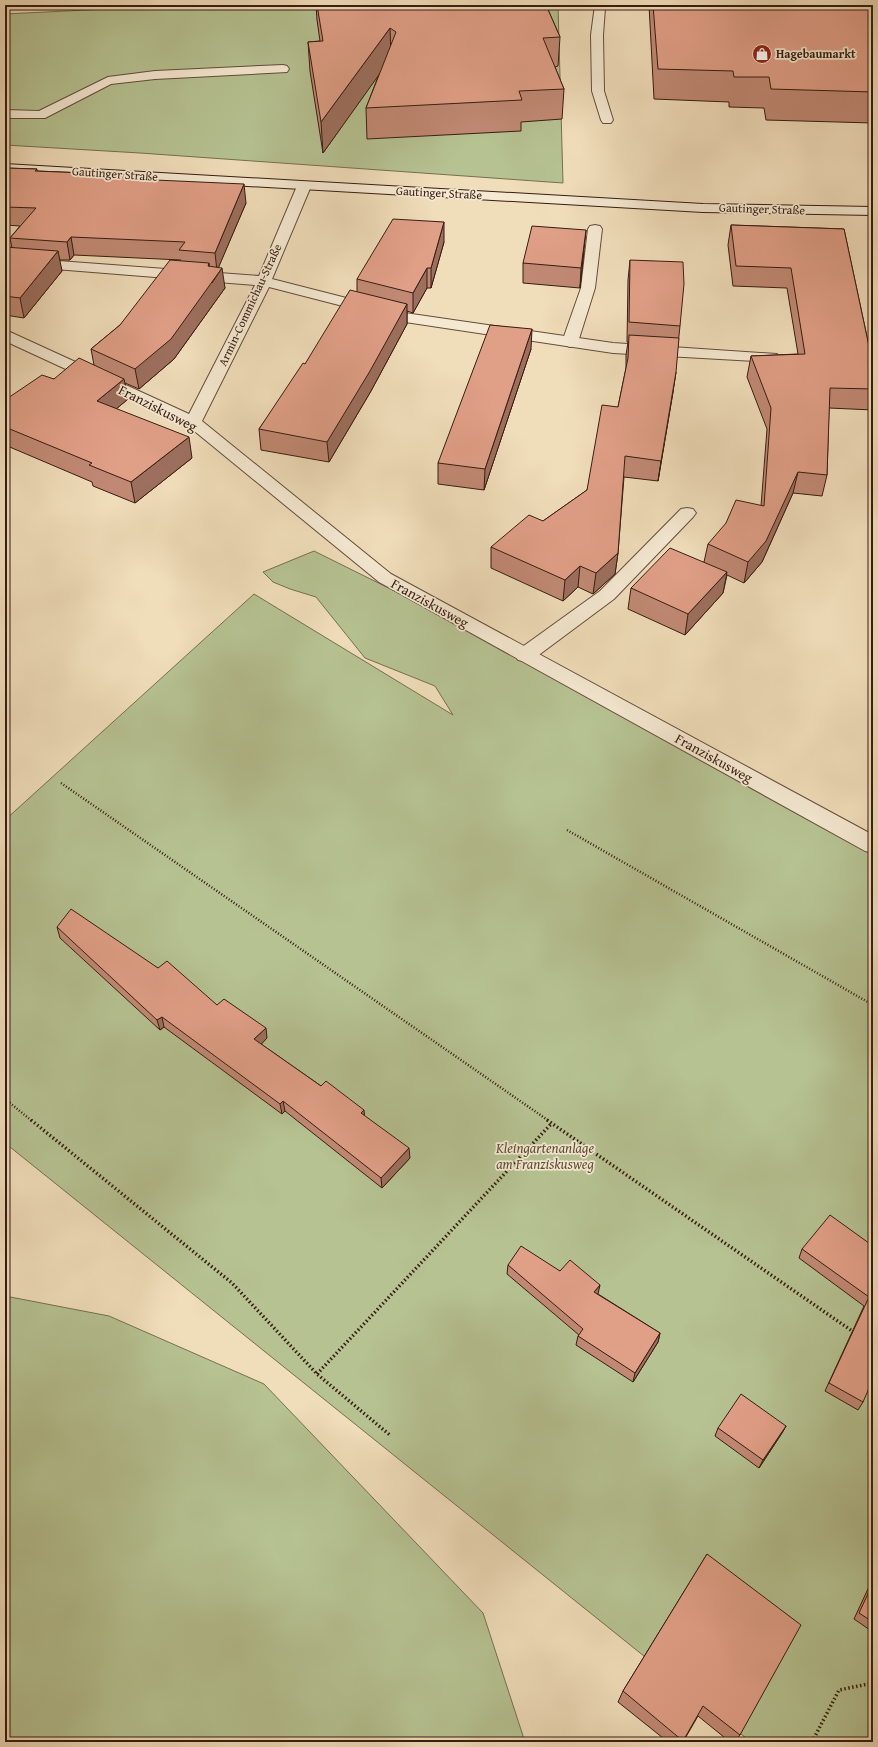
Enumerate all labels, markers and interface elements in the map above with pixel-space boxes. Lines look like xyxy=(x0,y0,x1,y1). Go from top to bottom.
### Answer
shop icon: Hagebaumarkt xyxy=(751,43,773,65)
place label: Hagebaumarkt xyxy=(776,45,856,62)
street label: Gautinger Straße xyxy=(72,162,159,185)
street label: Gautinger Straße xyxy=(396,182,483,203)
street label: Gautinger Straße xyxy=(719,199,806,219)
street label: Armin-Commichau-Straße xyxy=(214,240,286,369)
street label: Franziskusweg xyxy=(115,380,201,436)
street label: Franziskusweg xyxy=(388,573,472,633)
street label: Franziskusweg xyxy=(672,728,756,788)
park label: Kleingartenanlage am Franziskusweg xyxy=(495,1138,594,1174)

